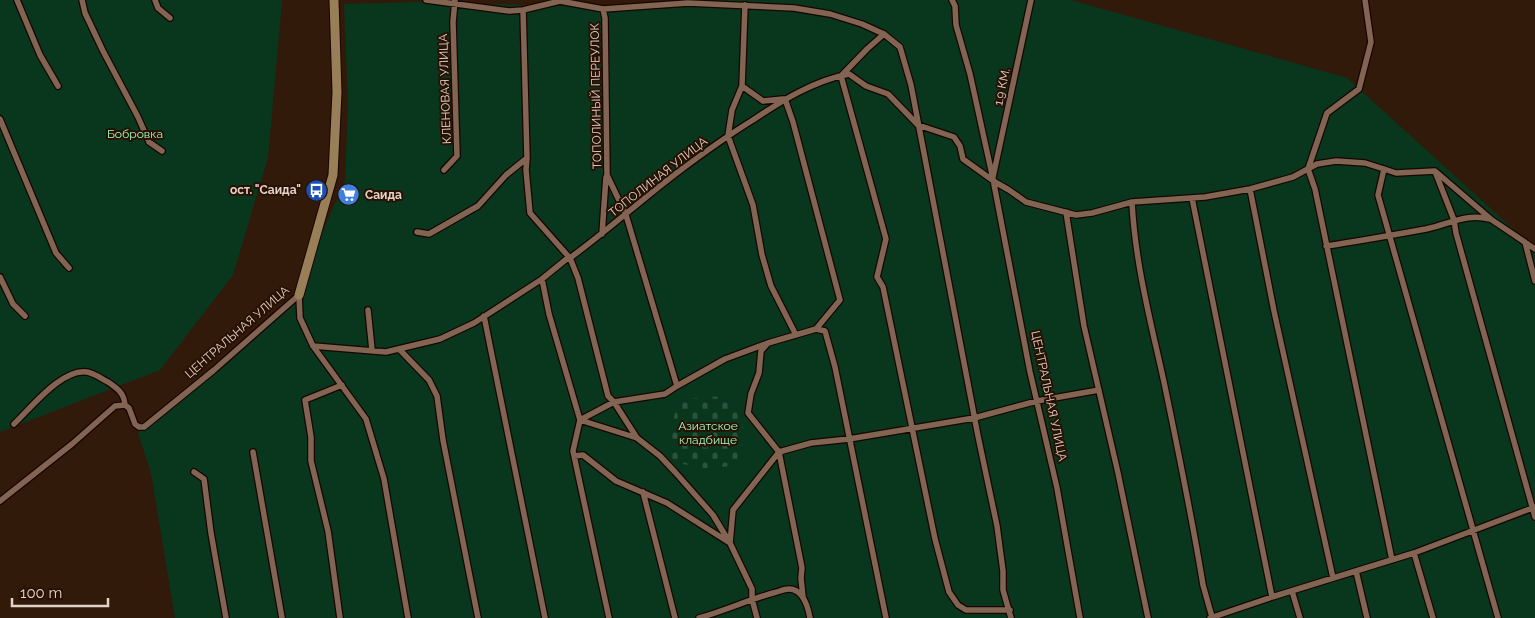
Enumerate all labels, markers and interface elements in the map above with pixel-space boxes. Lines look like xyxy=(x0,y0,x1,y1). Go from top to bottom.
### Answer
street label: ТОПОЛИНЫЙ ПЕРЕУЛОК xyxy=(588,22,604,169)
street label: КЛЕНОВАЯ УЛИЦА xyxy=(436,34,454,144)
street label: 1.9 КМ. xyxy=(991,67,1013,107)
park label: Бобровка xyxy=(107,127,163,141)
street label: ТОПОЛИНАЯ УЛИЦА xyxy=(606,134,710,220)
bus stop icon: ост. "Саида" xyxy=(305,178,329,202)
place label: ост. "Саида" xyxy=(230,183,301,197)
supermarket icon: Саида xyxy=(337,183,361,207)
place label: Саида xyxy=(365,188,402,202)
street label: ЦЕНТРАЛЬНАЯ УЛИЦА xyxy=(182,283,292,381)
street label: ЦЕНТРАЛЬНАЯ УЛИЦА xyxy=(1028,329,1070,463)
park label: Азиатское кладбище xyxy=(678,419,738,447)
scale bar xyxy=(12,576,109,608)
text: 100 m xyxy=(20,584,62,602)

